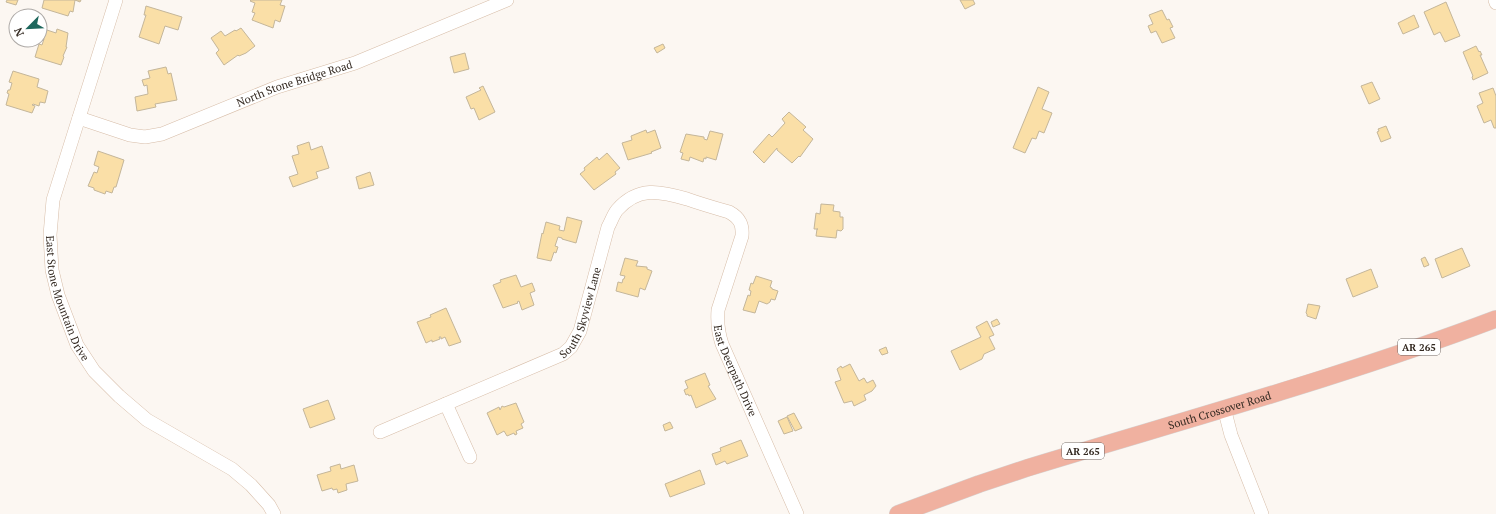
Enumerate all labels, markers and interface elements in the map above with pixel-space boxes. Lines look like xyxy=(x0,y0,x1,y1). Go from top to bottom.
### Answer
north arrow xyxy=(8,8,48,48)
text: N xyxy=(11,25,27,39)
street label: North Stone Bridge Road xyxy=(234,57,354,110)
street label: East Stone Mountain Drive xyxy=(43,235,93,364)
street label: South Skyview Lane xyxy=(556,265,604,361)
street label: East Deerpath Drive xyxy=(711,324,760,419)
road number: AR 265 xyxy=(1398,339,1440,355)
street label: South Crossover Road xyxy=(1166,388,1273,432)
road number: AR 265 xyxy=(1062,443,1104,459)

